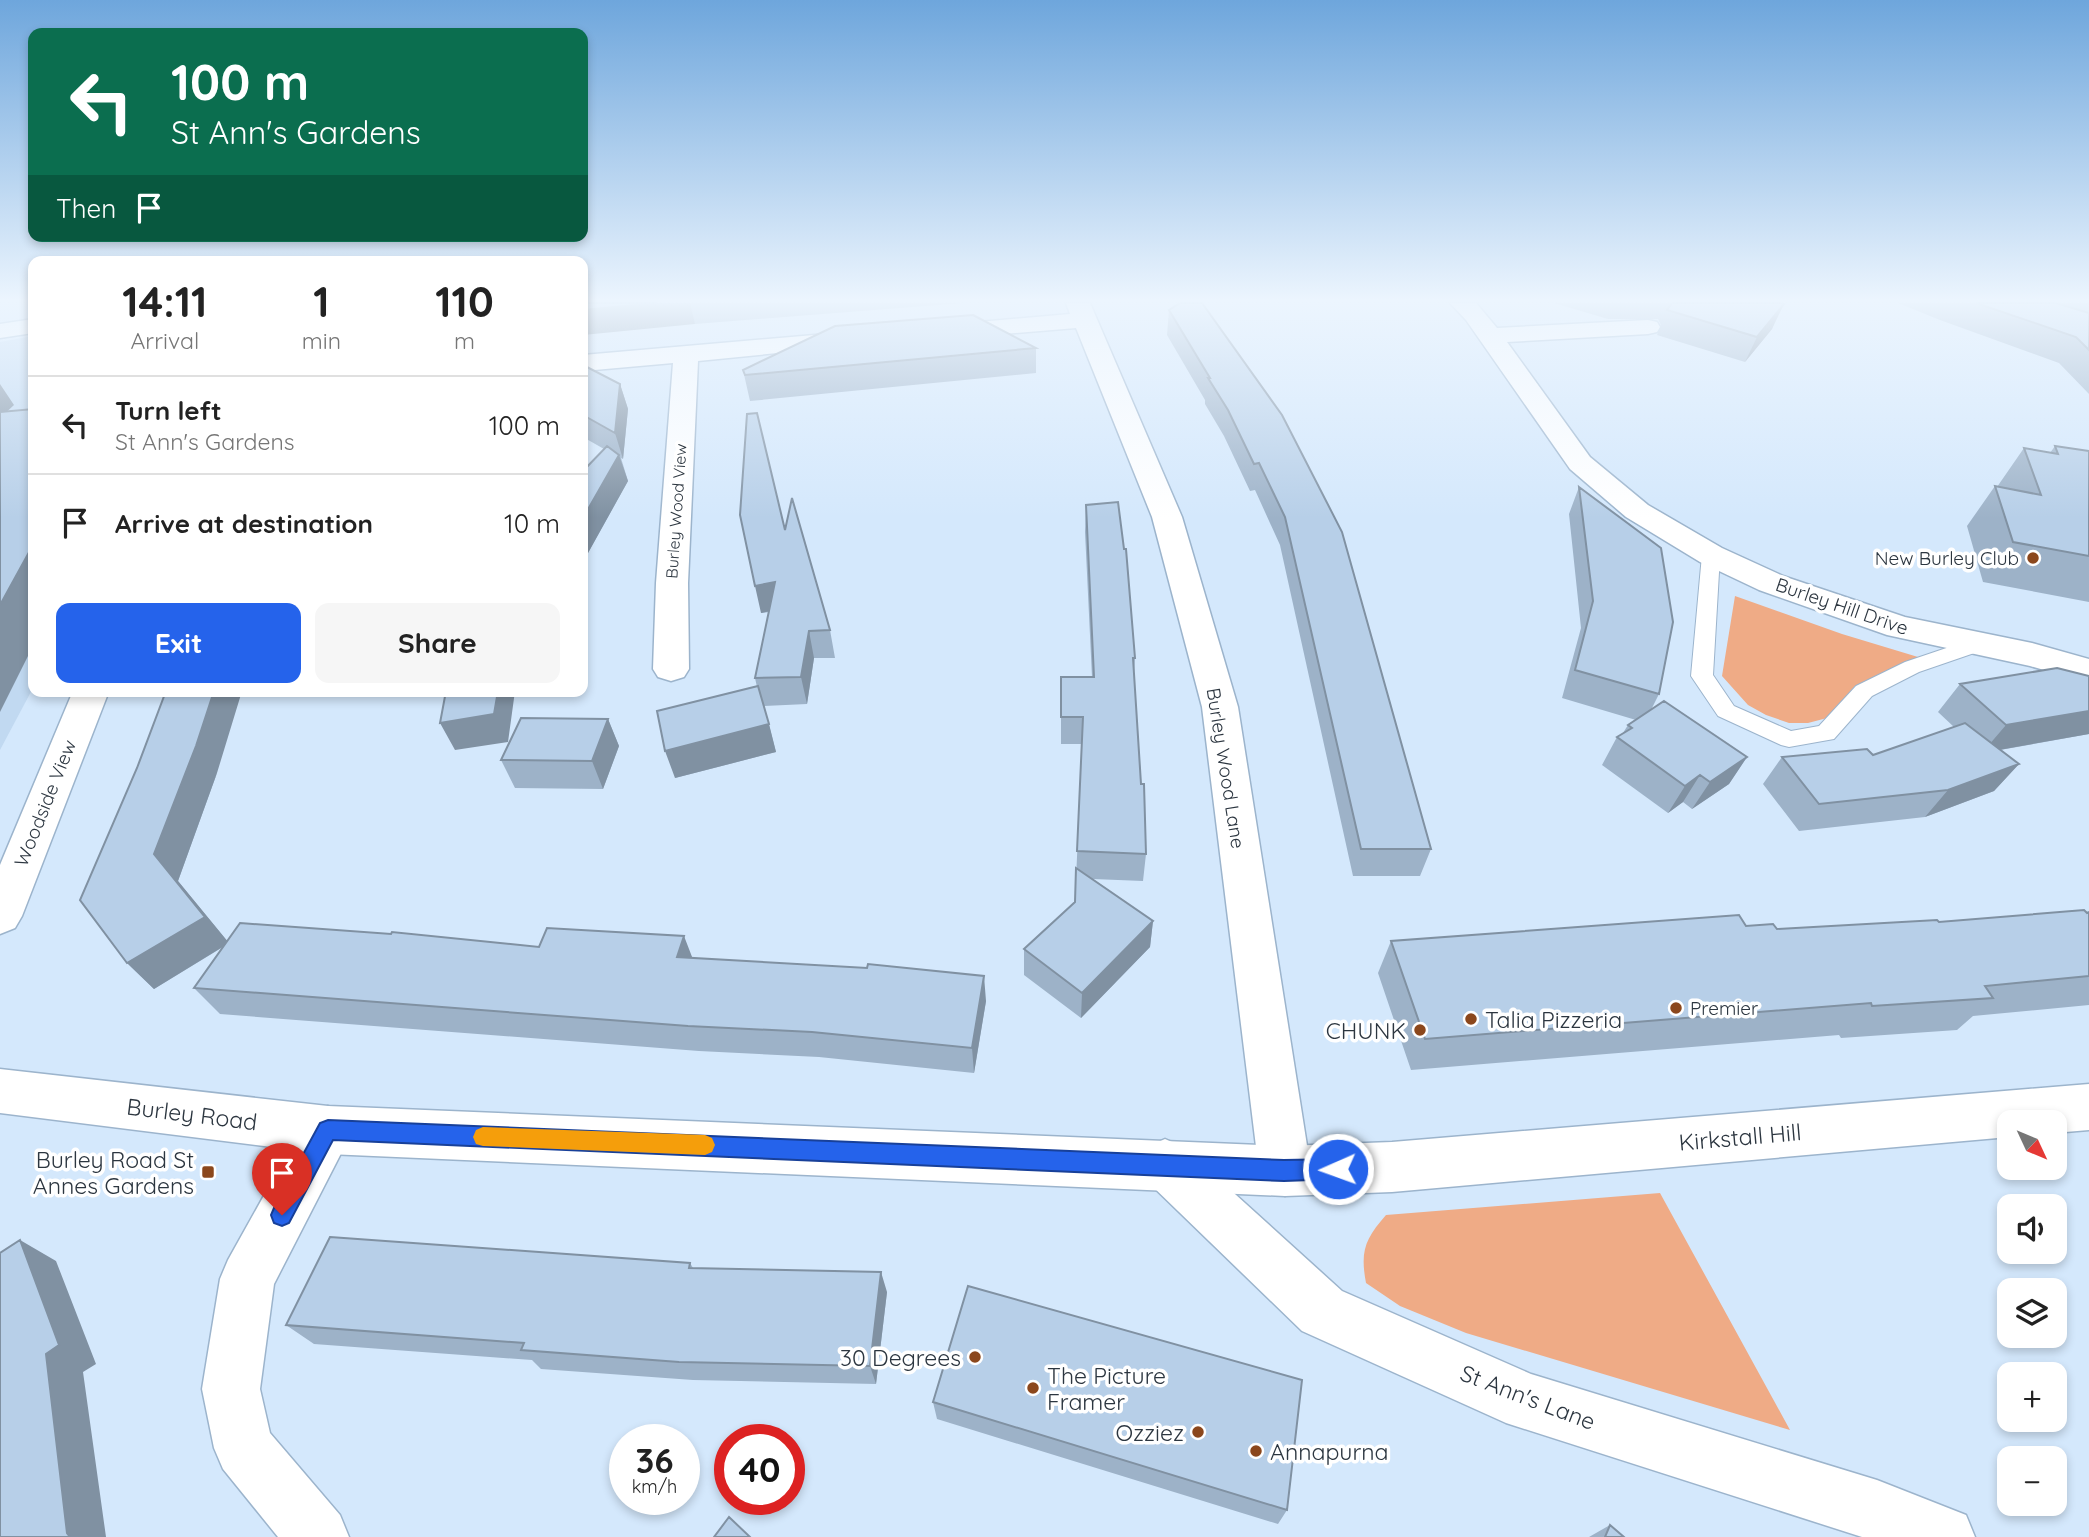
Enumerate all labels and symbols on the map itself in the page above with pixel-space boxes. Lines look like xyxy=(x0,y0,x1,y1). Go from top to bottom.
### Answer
street label: Burley Wood View xyxy=(661,443,691,579)
place label: New Burley Club xyxy=(1875,546,2019,570)
marker: New Burley Club xyxy=(2025,550,2041,566)
street label: Burley Hill Drive xyxy=(1773,572,1911,640)
street label: Burley Wood Lane xyxy=(1201,686,1251,850)
street label: Woodside View xyxy=(9,736,81,870)
place label: Premier xyxy=(1690,996,1759,1020)
marker: Premier xyxy=(1668,1000,1684,1016)
place label: Talia Pizzeria xyxy=(1485,1005,1622,1034)
marker: Talia Pizzeria xyxy=(1463,1011,1479,1027)
place label: CHUNK xyxy=(1326,1016,1406,1045)
marker: CHUNK xyxy=(1412,1022,1428,1038)
street label: Burley Road xyxy=(125,1092,259,1136)
north arrow xyxy=(1997,1110,2067,1180)
street label: Kirkstall Hill xyxy=(1678,1117,1802,1157)
position arrow xyxy=(1301,1132,1375,1206)
pin xyxy=(252,1143,312,1215)
place label: Burley Road St Annes Gardens xyxy=(33,1145,194,1200)
marker: Burley Road St Annes Gardens xyxy=(200,1164,216,1180)
place label: 30 Degrees xyxy=(840,1343,961,1372)
marker: 30 Degrees xyxy=(967,1349,983,1365)
street label: St Ann's Lane xyxy=(1456,1358,1600,1436)
place label: The Picture Framer xyxy=(1047,1361,1166,1416)
marker: The Picture Framer xyxy=(1025,1380,1041,1396)
place label: Ozziez xyxy=(1115,1418,1184,1447)
speed limit sign: 40 xyxy=(714,1424,805,1515)
marker: Ozziez xyxy=(1190,1424,1206,1440)
place label: Annapurna xyxy=(1270,1437,1389,1466)
marker: Annapurna xyxy=(1248,1443,1264,1459)

